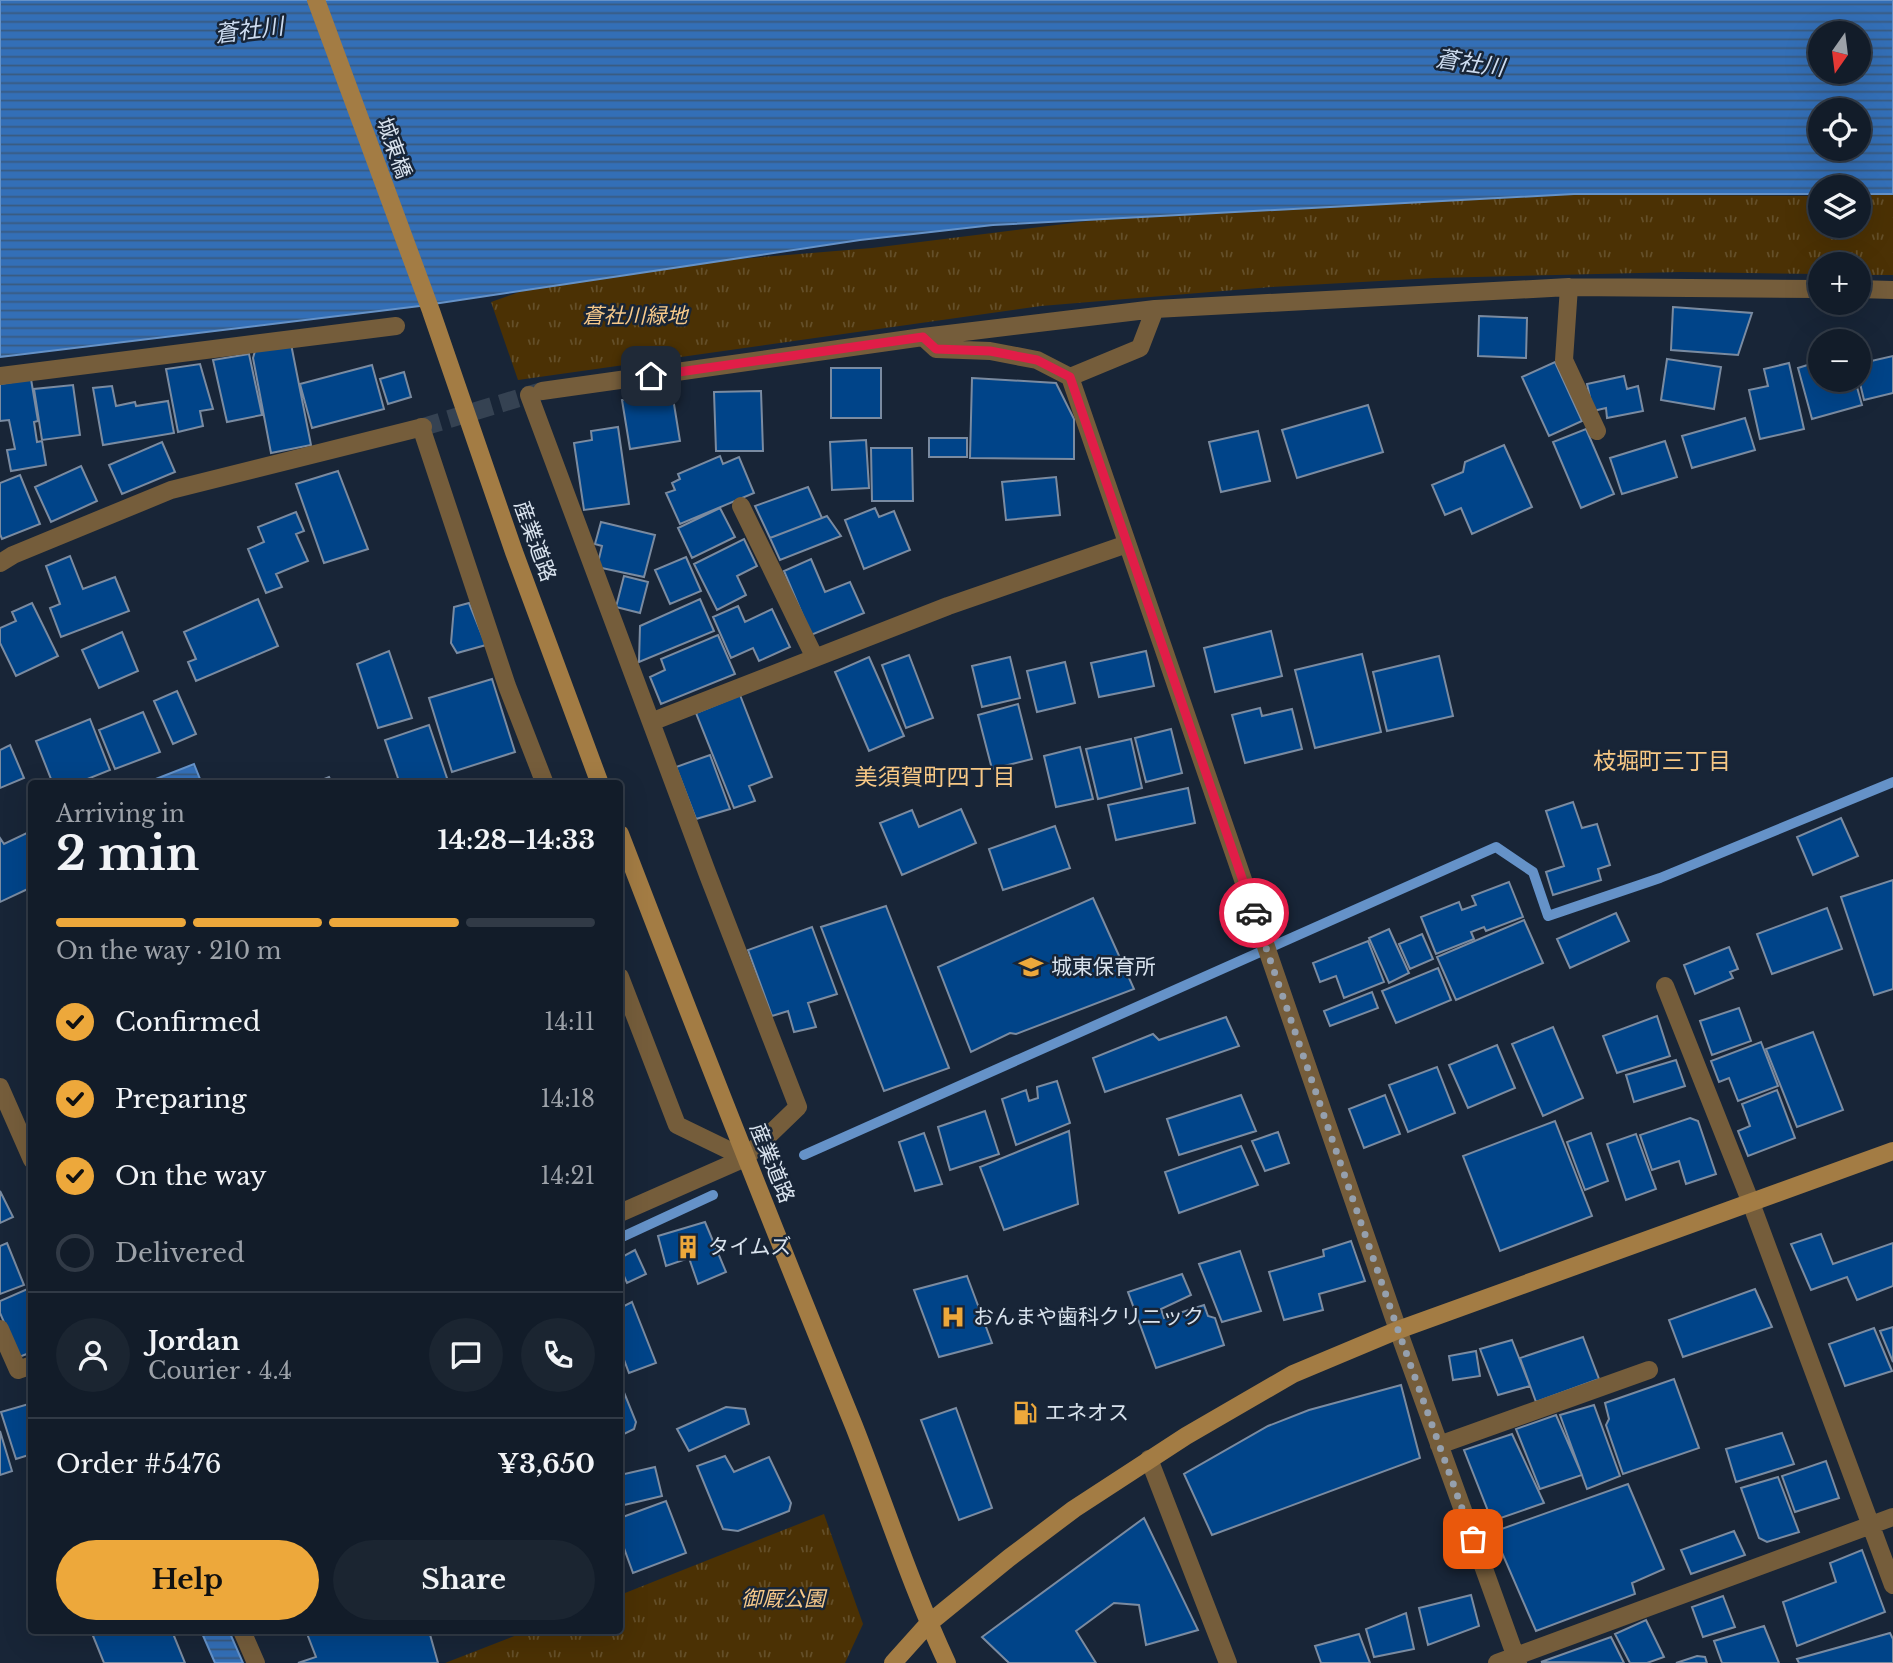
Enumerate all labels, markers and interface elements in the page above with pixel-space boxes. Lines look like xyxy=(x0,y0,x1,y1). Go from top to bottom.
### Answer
water label: 蒼社川 xyxy=(213,12,288,48)
north arrow xyxy=(1808,21,1871,84)
map controls xyxy=(1808,21,1871,392)
water label: 蒼社川 xyxy=(1434,44,1509,82)
button: locate xyxy=(1808,98,1871,161)
street label: 城東橋 xyxy=(371,114,417,182)
button: layers xyxy=(1808,175,1871,238)
button: + xyxy=(1808,252,1871,315)
park label: 蒼社川緑地 xyxy=(583,303,689,329)
button: − xyxy=(1808,329,1871,392)
pin xyxy=(621,346,681,406)
icon: home xyxy=(632,357,670,395)
street label: 産業道路 xyxy=(508,497,562,585)
district label: 枝堀町三丁目 xyxy=(1593,747,1731,775)
district label: 美須賀町四丁目 xyxy=(855,763,1016,791)
text: Arriving in xyxy=(56,800,185,828)
text: 14:28–14:33 xyxy=(437,824,595,856)
text: 2 min xyxy=(56,825,199,882)
courier xyxy=(1219,878,1289,948)
icon: car xyxy=(1235,894,1273,932)
text: On the way · 210 m xyxy=(56,937,281,965)
school or university icon: 城東保育所 xyxy=(1017,953,1045,981)
place label: 城東保育所 xyxy=(1051,954,1156,980)
icon: check xyxy=(56,1003,94,1041)
text: Confirmed xyxy=(115,1006,260,1038)
text: 14:11 xyxy=(544,1008,595,1036)
icon: check xyxy=(56,1080,94,1118)
text: Preparing xyxy=(115,1083,247,1115)
text: 14:18 xyxy=(541,1085,595,1113)
street label: 産業道路 xyxy=(744,1119,800,1207)
icon: check xyxy=(56,1157,94,1195)
text: On the way xyxy=(115,1160,267,1192)
text: 14:21 xyxy=(540,1162,595,1190)
building icon: タイムズ xyxy=(674,1233,702,1261)
place label: タイムズ xyxy=(708,1234,792,1260)
text: Delivered xyxy=(115,1237,245,1269)
hospital icon: おんまや歯科クリニック xyxy=(939,1303,967,1331)
place label: おんまや歯科クリニック xyxy=(973,1304,1204,1330)
button: person xyxy=(56,1318,130,1392)
button: chat xyxy=(429,1318,503,1392)
button: phone xyxy=(521,1318,595,1392)
text: Jordan xyxy=(148,1325,240,1357)
text: Courier · 4.4 xyxy=(148,1357,292,1385)
fuel station icon: エネオス xyxy=(1011,1399,1039,1427)
place label: エネオス xyxy=(1045,1400,1129,1426)
text: Order #5476 xyxy=(56,1448,221,1480)
text: ¥3,650 xyxy=(497,1448,595,1480)
pin xyxy=(1443,1509,1503,1569)
icon: bag xyxy=(1454,1520,1492,1558)
button: Help xyxy=(56,1540,319,1620)
button: Share xyxy=(333,1540,595,1620)
park label: 御厩公園 xyxy=(741,1586,828,1612)

